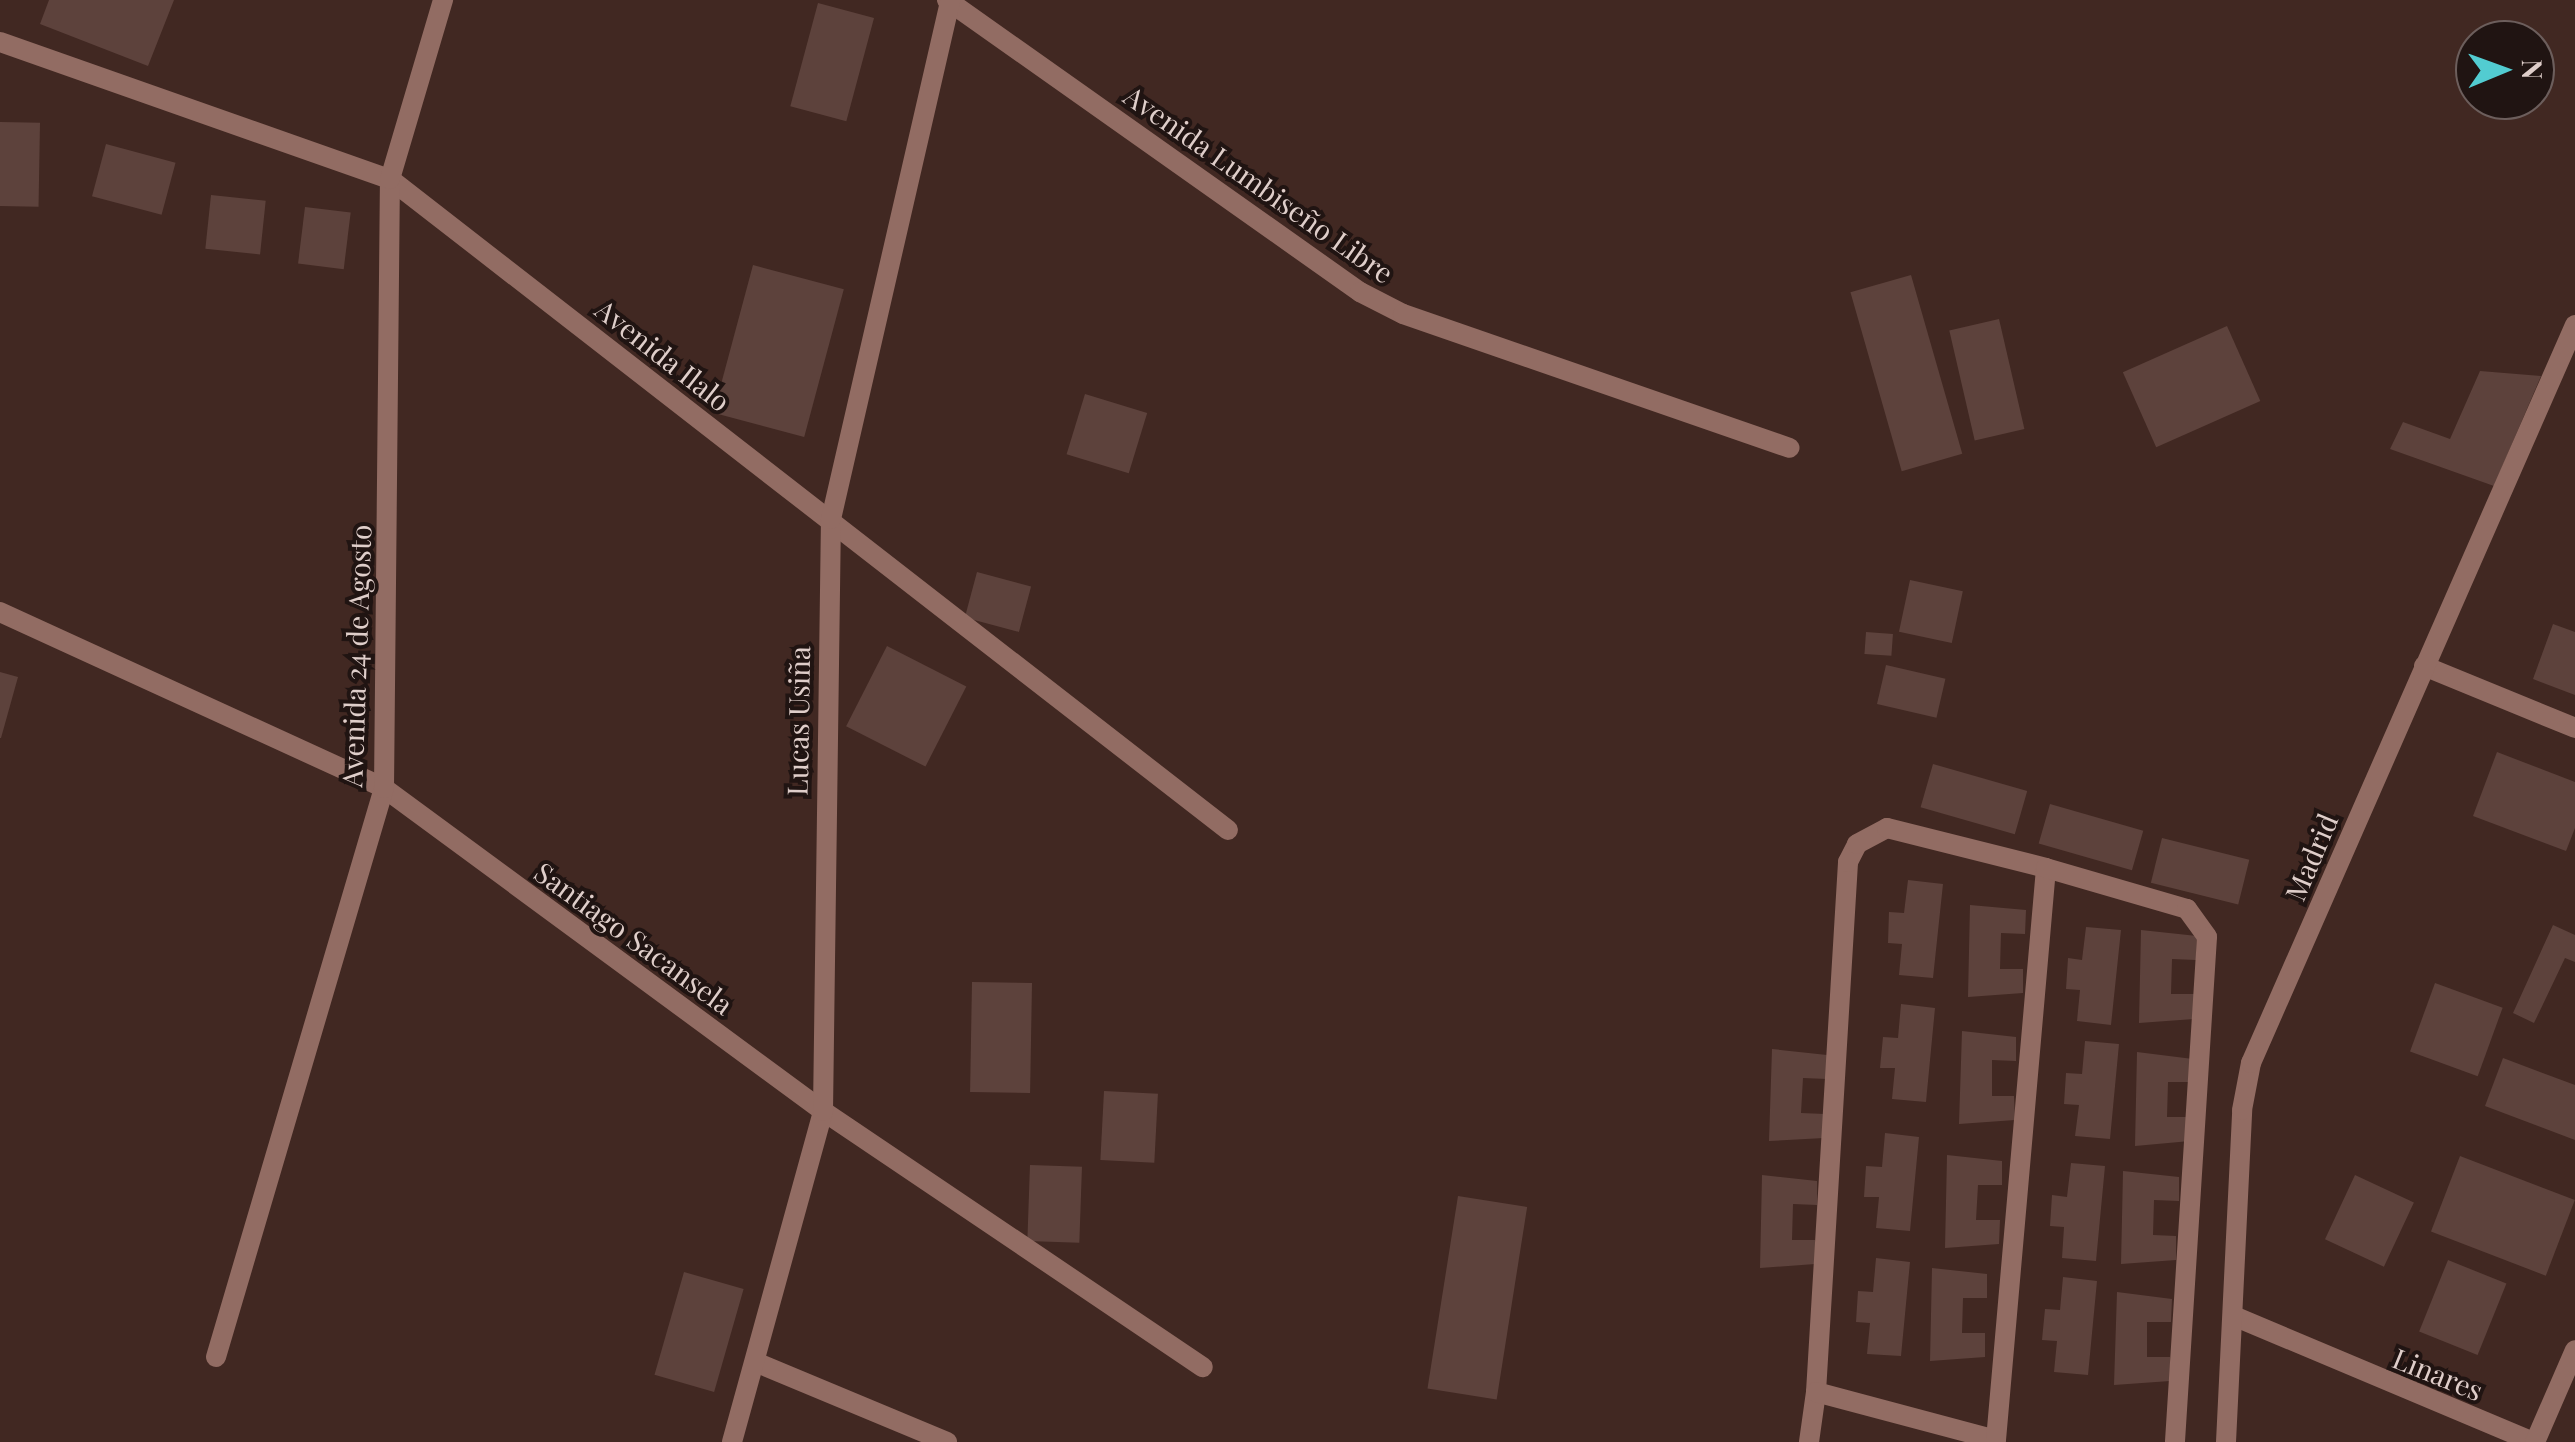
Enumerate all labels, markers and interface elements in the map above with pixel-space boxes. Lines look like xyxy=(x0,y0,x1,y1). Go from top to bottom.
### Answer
north arrow xyxy=(2455,20,2555,120)
text: N xyxy=(2515,59,2552,80)
street label: Avenida Lumbiseño Libre xyxy=(1118,78,1400,290)
street label: Avenida Ilalo xyxy=(589,292,737,418)
street label: Avenida 24 de Agosto xyxy=(335,523,377,789)
street label: Lucas Usiña xyxy=(780,646,816,796)
street label: Madrid xyxy=(2278,808,2344,906)
street label: Santiago Sacansela xyxy=(528,855,740,1021)
street label: Linares xyxy=(2388,1341,2488,1407)

